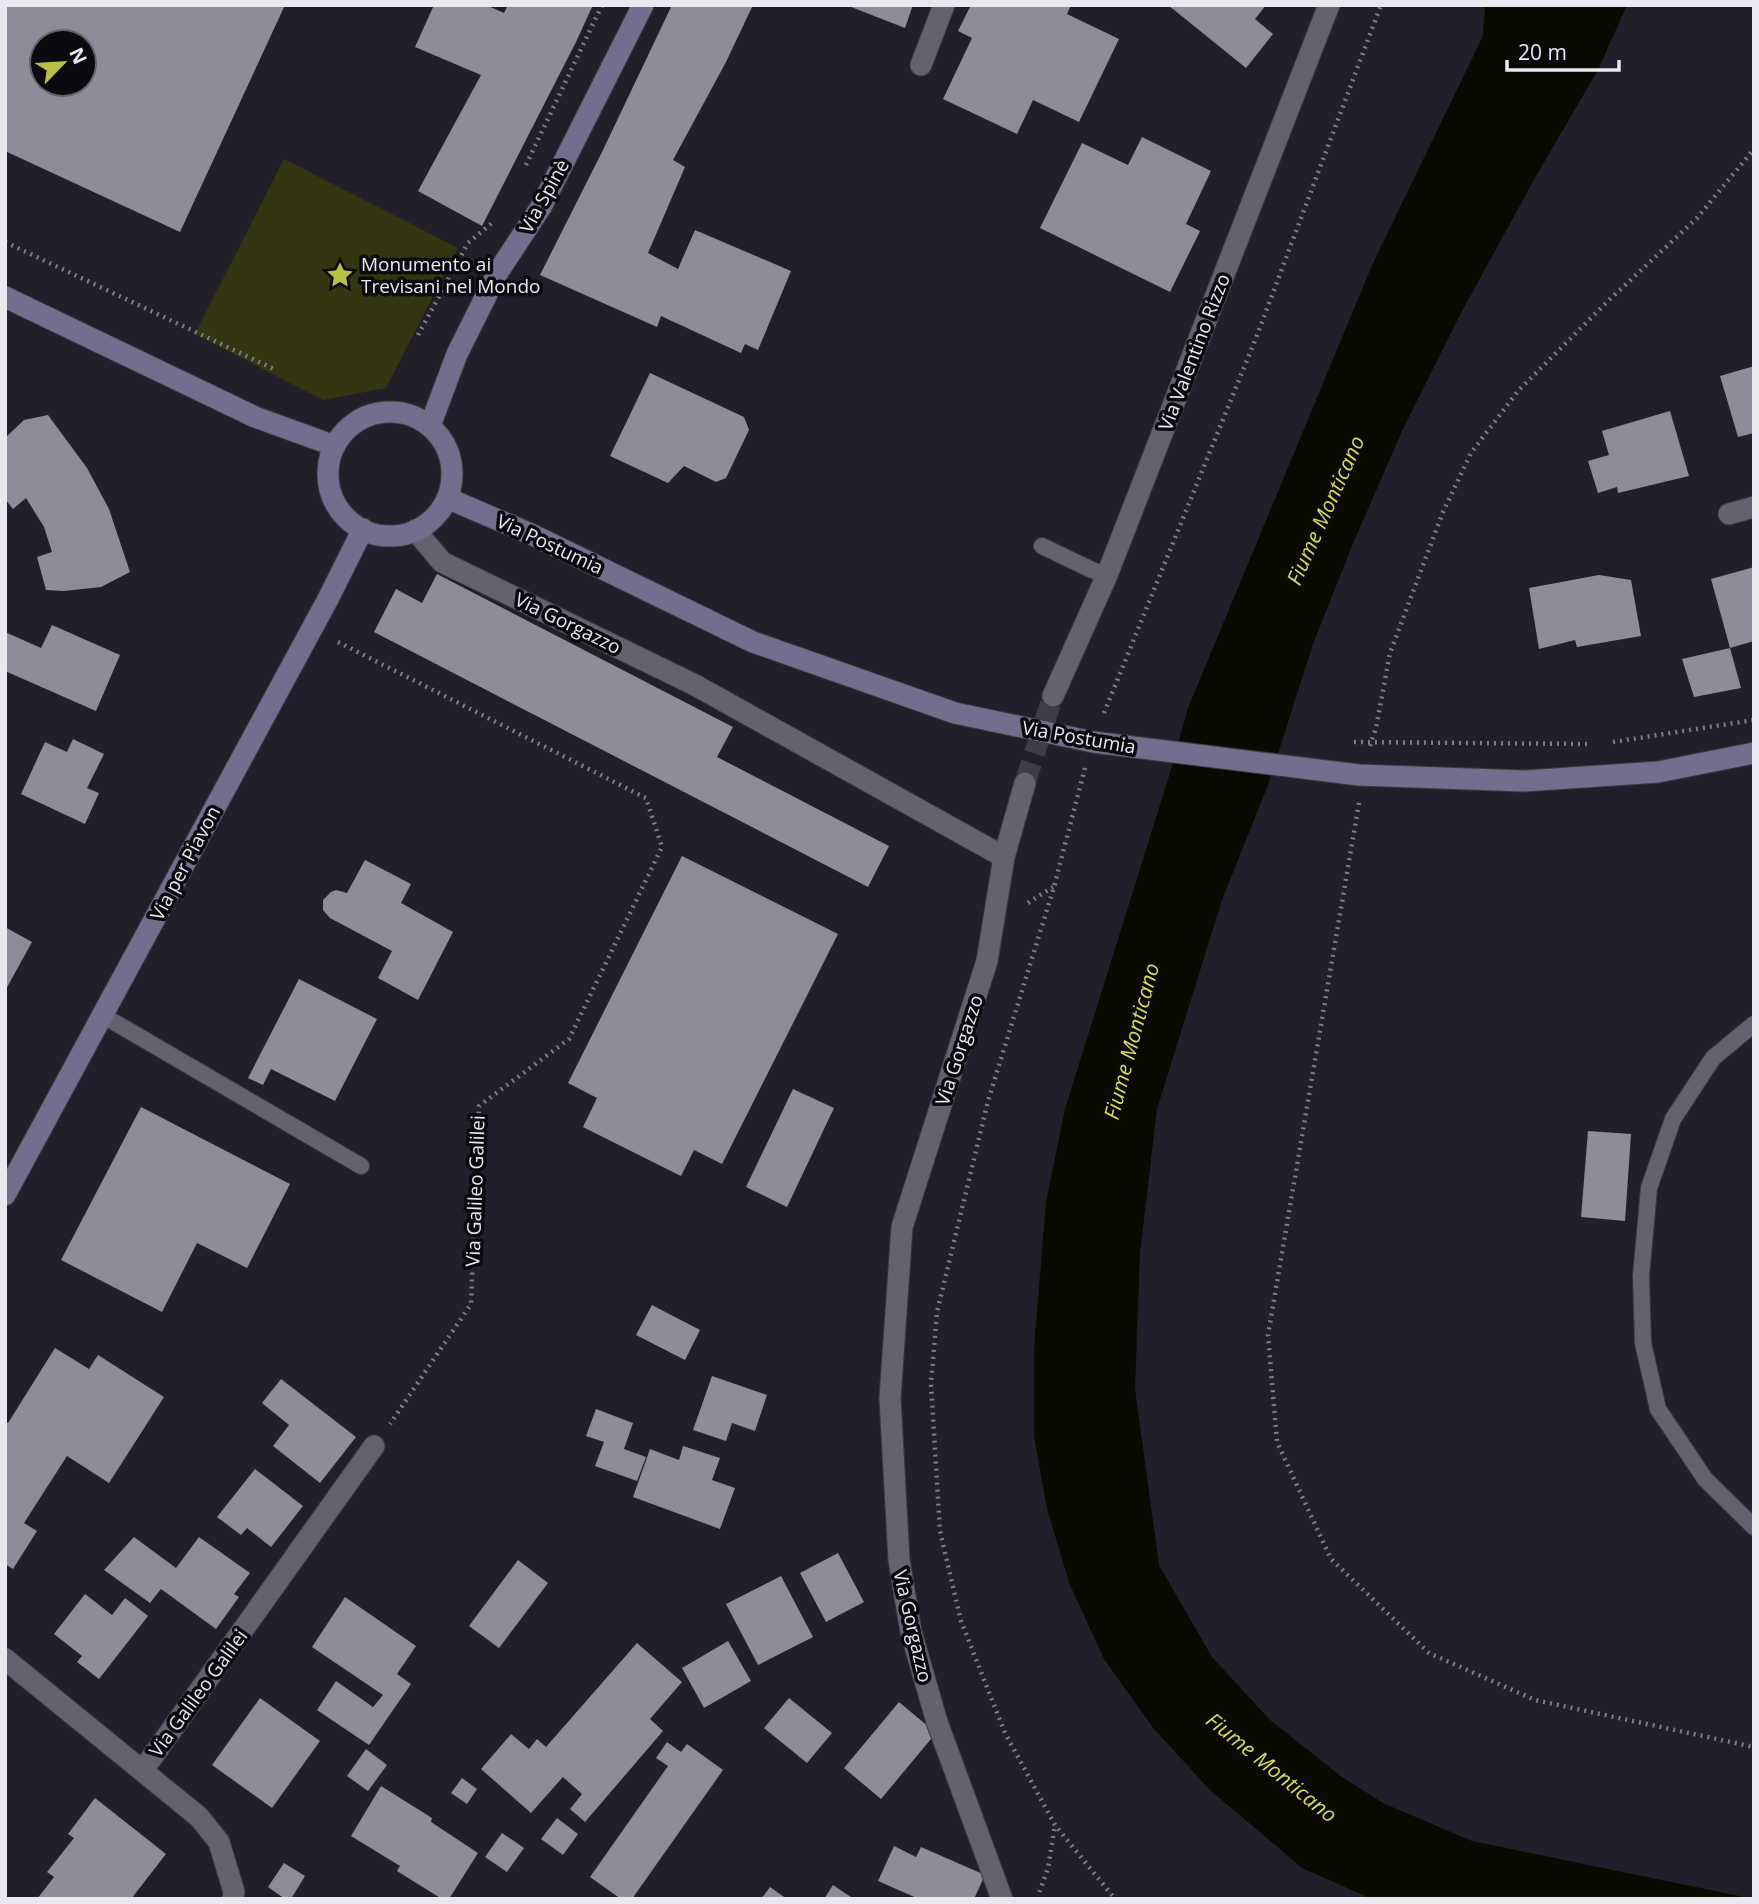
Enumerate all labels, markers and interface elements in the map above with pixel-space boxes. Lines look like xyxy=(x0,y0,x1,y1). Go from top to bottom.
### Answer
north arrow xyxy=(28,28,98,98)
scale bar xyxy=(1507,28,1619,72)
text: 20 m xyxy=(1518,38,1567,66)
text: N xyxy=(63,43,93,68)
street label: Via Spinè xyxy=(513,154,575,238)
place label: Monumento ai Trevisani nel Mondo xyxy=(361,251,540,299)
place icon: Monumento ai Trevisani nel Mondo xyxy=(325,260,355,290)
street label: Via Valentino Rizzo xyxy=(1152,270,1236,434)
water label: Fiume Monticano xyxy=(1280,431,1370,589)
street label: Via Postumia xyxy=(492,508,608,580)
street label: Via Gorgazzo xyxy=(511,586,625,660)
street label: Via Postumia xyxy=(1020,714,1138,760)
street label: Via per Piavon xyxy=(144,801,226,925)
water label: Fiume Monticano xyxy=(1097,960,1165,1122)
street label: Via Gorgazzo xyxy=(929,991,989,1109)
street label: Via Galileo Galilei xyxy=(459,1115,491,1267)
street label: Via Gorgazzo xyxy=(887,1567,939,1685)
street label: Via Galileo Galilei xyxy=(143,1624,253,1762)
water label: Fiume Monticano xyxy=(1201,1706,1343,1828)

